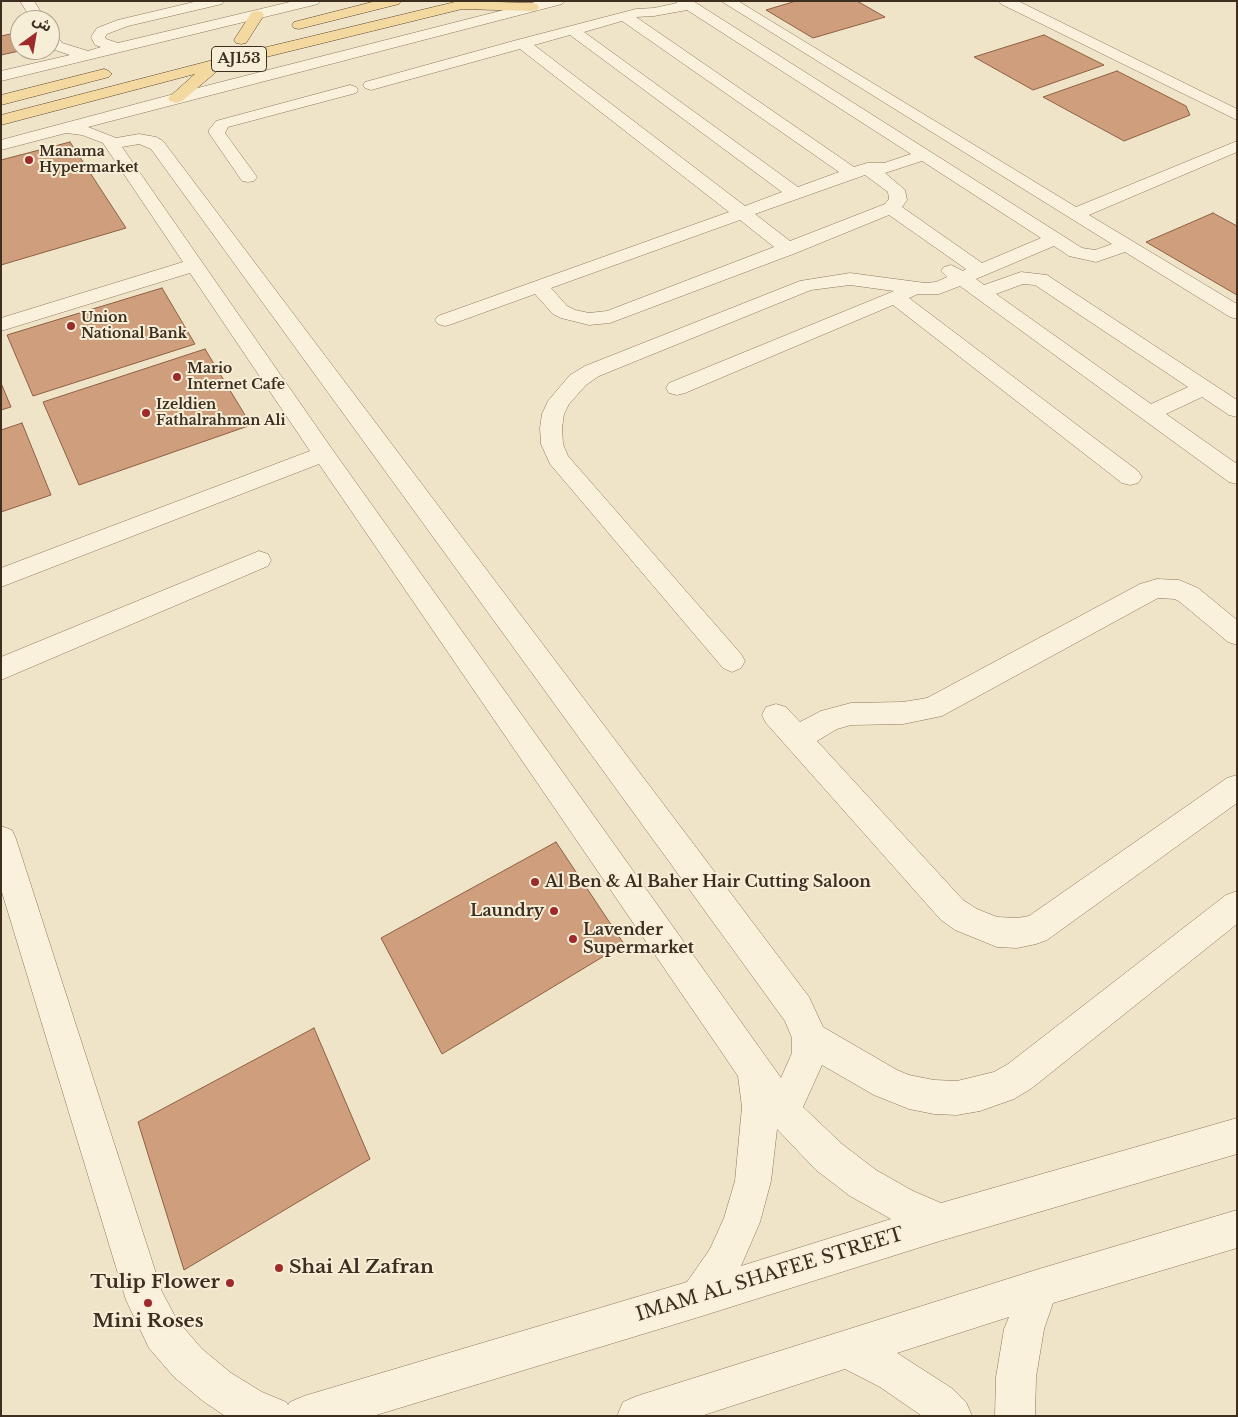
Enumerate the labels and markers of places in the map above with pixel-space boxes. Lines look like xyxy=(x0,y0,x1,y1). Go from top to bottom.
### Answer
place label: Manama Hypermarket xyxy=(39,144,139,176)
marker: Manama Hypermarket xyxy=(23,154,35,166)
place label: Union National Bank xyxy=(81,310,187,342)
marker: Union National Bank xyxy=(65,320,77,332)
place label: Mario Internet Cafe xyxy=(187,361,285,394)
marker: Mario Internet Cafe xyxy=(171,371,183,383)
place label: Izeldien Fathalrahman Ali xyxy=(156,397,285,430)
marker: Izeldien Fathalrahman Ali xyxy=(140,407,152,419)
place label: Al Ben & Al Baher Hair Cutting Saloon xyxy=(545,872,871,892)
marker: Al Ben & Al Baher Hair Cutting Saloon xyxy=(529,876,541,888)
place label: Laundry xyxy=(470,901,544,921)
marker: Laundry xyxy=(548,905,560,917)
place label: Lavender Supermarket xyxy=(583,920,694,958)
marker: Lavender Supermarket xyxy=(567,933,579,945)
place label: Shai Al Zafran xyxy=(289,1257,434,1279)
marker: Shai Al Zafran xyxy=(273,1262,285,1274)
place label: Tulip Flower xyxy=(90,1272,220,1294)
marker: Tulip Flower xyxy=(224,1277,236,1289)
marker: Mini Roses xyxy=(142,1297,154,1309)
place label: Mini Roses xyxy=(92,1311,204,1333)

